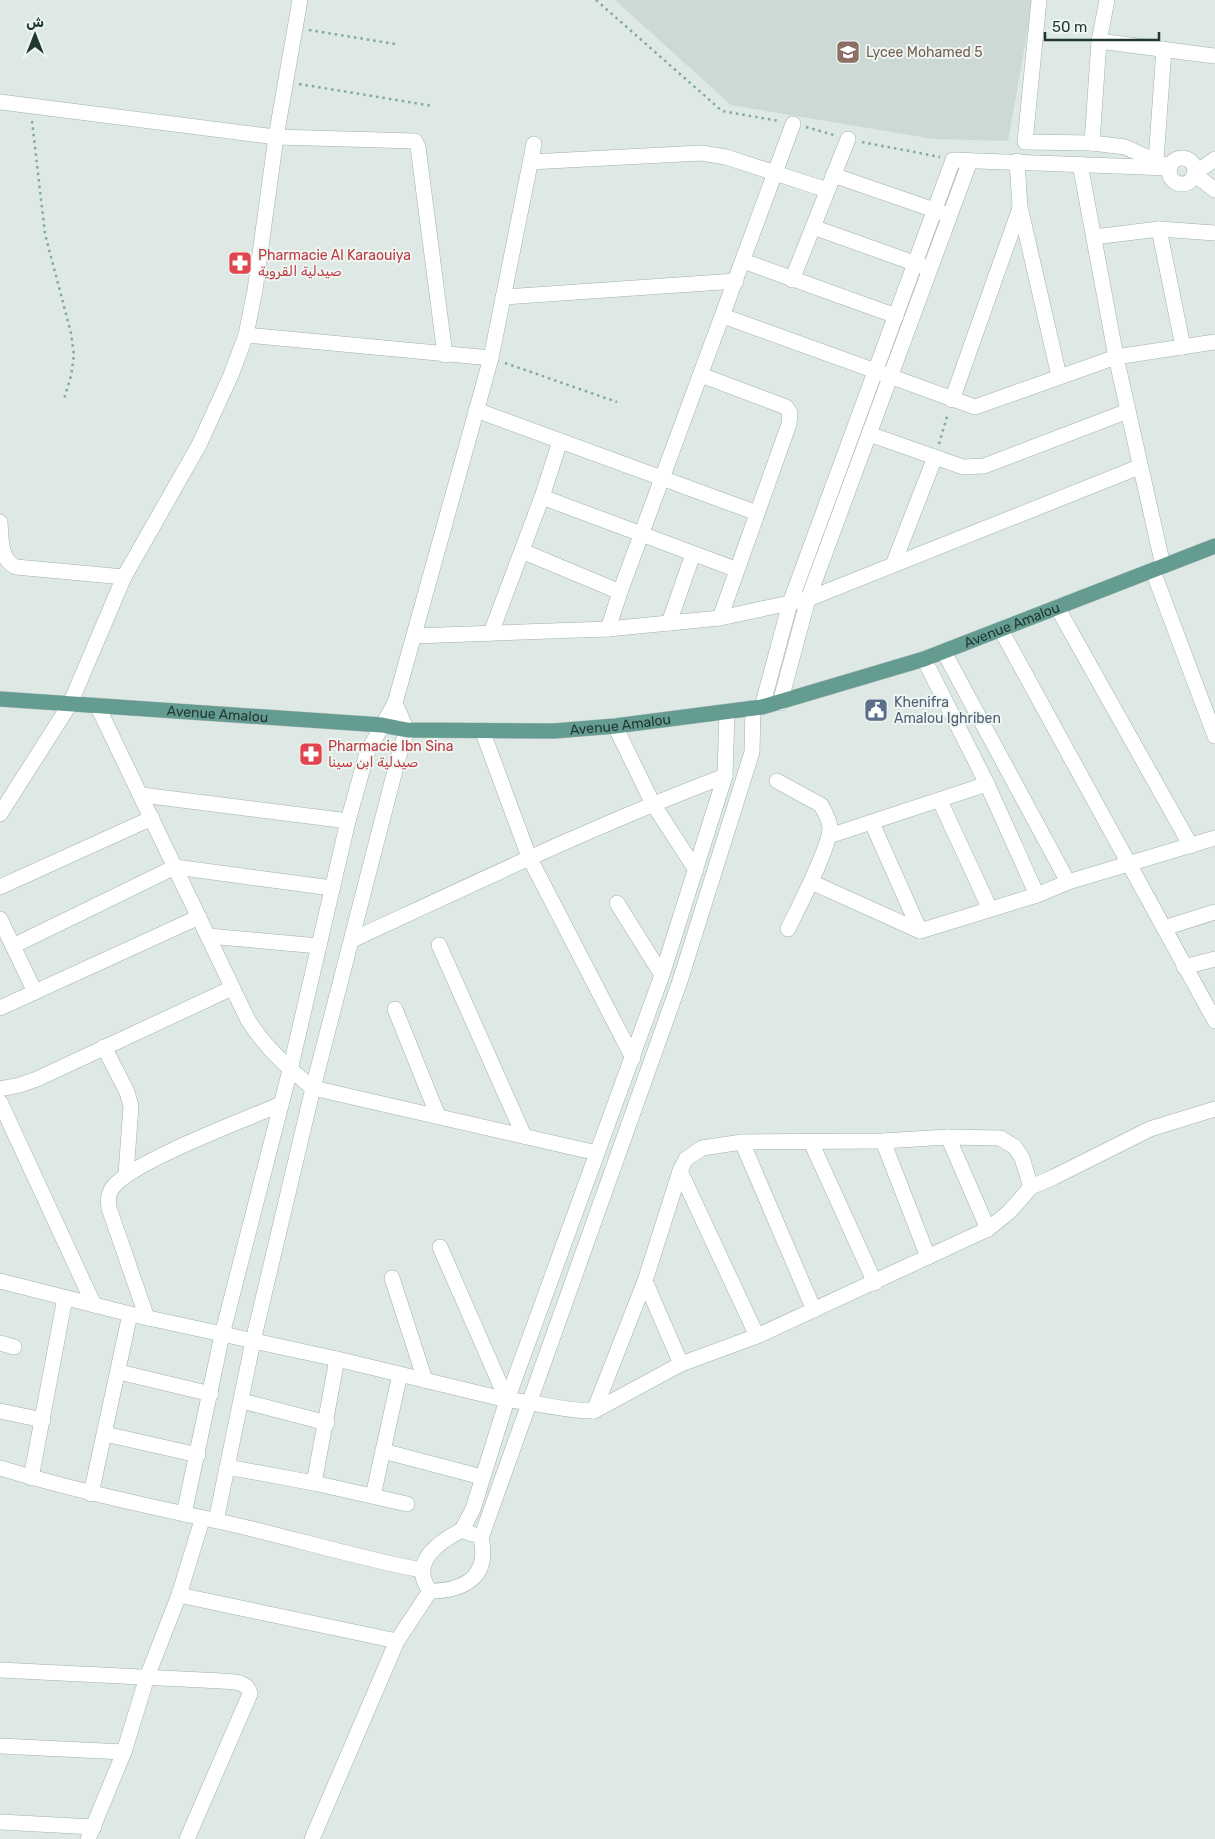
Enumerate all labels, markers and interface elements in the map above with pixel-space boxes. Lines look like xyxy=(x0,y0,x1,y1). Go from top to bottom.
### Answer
north arrow xyxy=(10,10,60,60)
scale bar xyxy=(1045,10,1159,42)
text: ش xyxy=(26,14,44,31)
text: 50 m xyxy=(1052,18,1087,36)
school or university icon: Lycee Mohamed 5 xyxy=(835,39,861,65)
place label: Lycee Mohamed 5 xyxy=(866,44,983,61)
place label: Pharmacie Al Karaouiya صيدلية القروية xyxy=(258,247,411,280)
pharmacy icon: Pharmacie Al Karaouiya صيدلية القروية xyxy=(227,250,253,276)
street label: Avenue Amalou xyxy=(962,599,1062,652)
place label: Khenifra Amalou Ighriben xyxy=(894,694,1001,727)
public building icon: Khenifra Amalou Ighriben xyxy=(863,697,889,723)
street label: Avenue Amalou xyxy=(166,702,269,726)
street label: Avenue Amalou xyxy=(569,711,672,739)
place label: Pharmacie Ibn Sina صيدلية ابن سينا xyxy=(328,738,454,771)
pharmacy icon: Pharmacie Ibn Sina صيدلية ابن سينا xyxy=(298,741,324,767)

